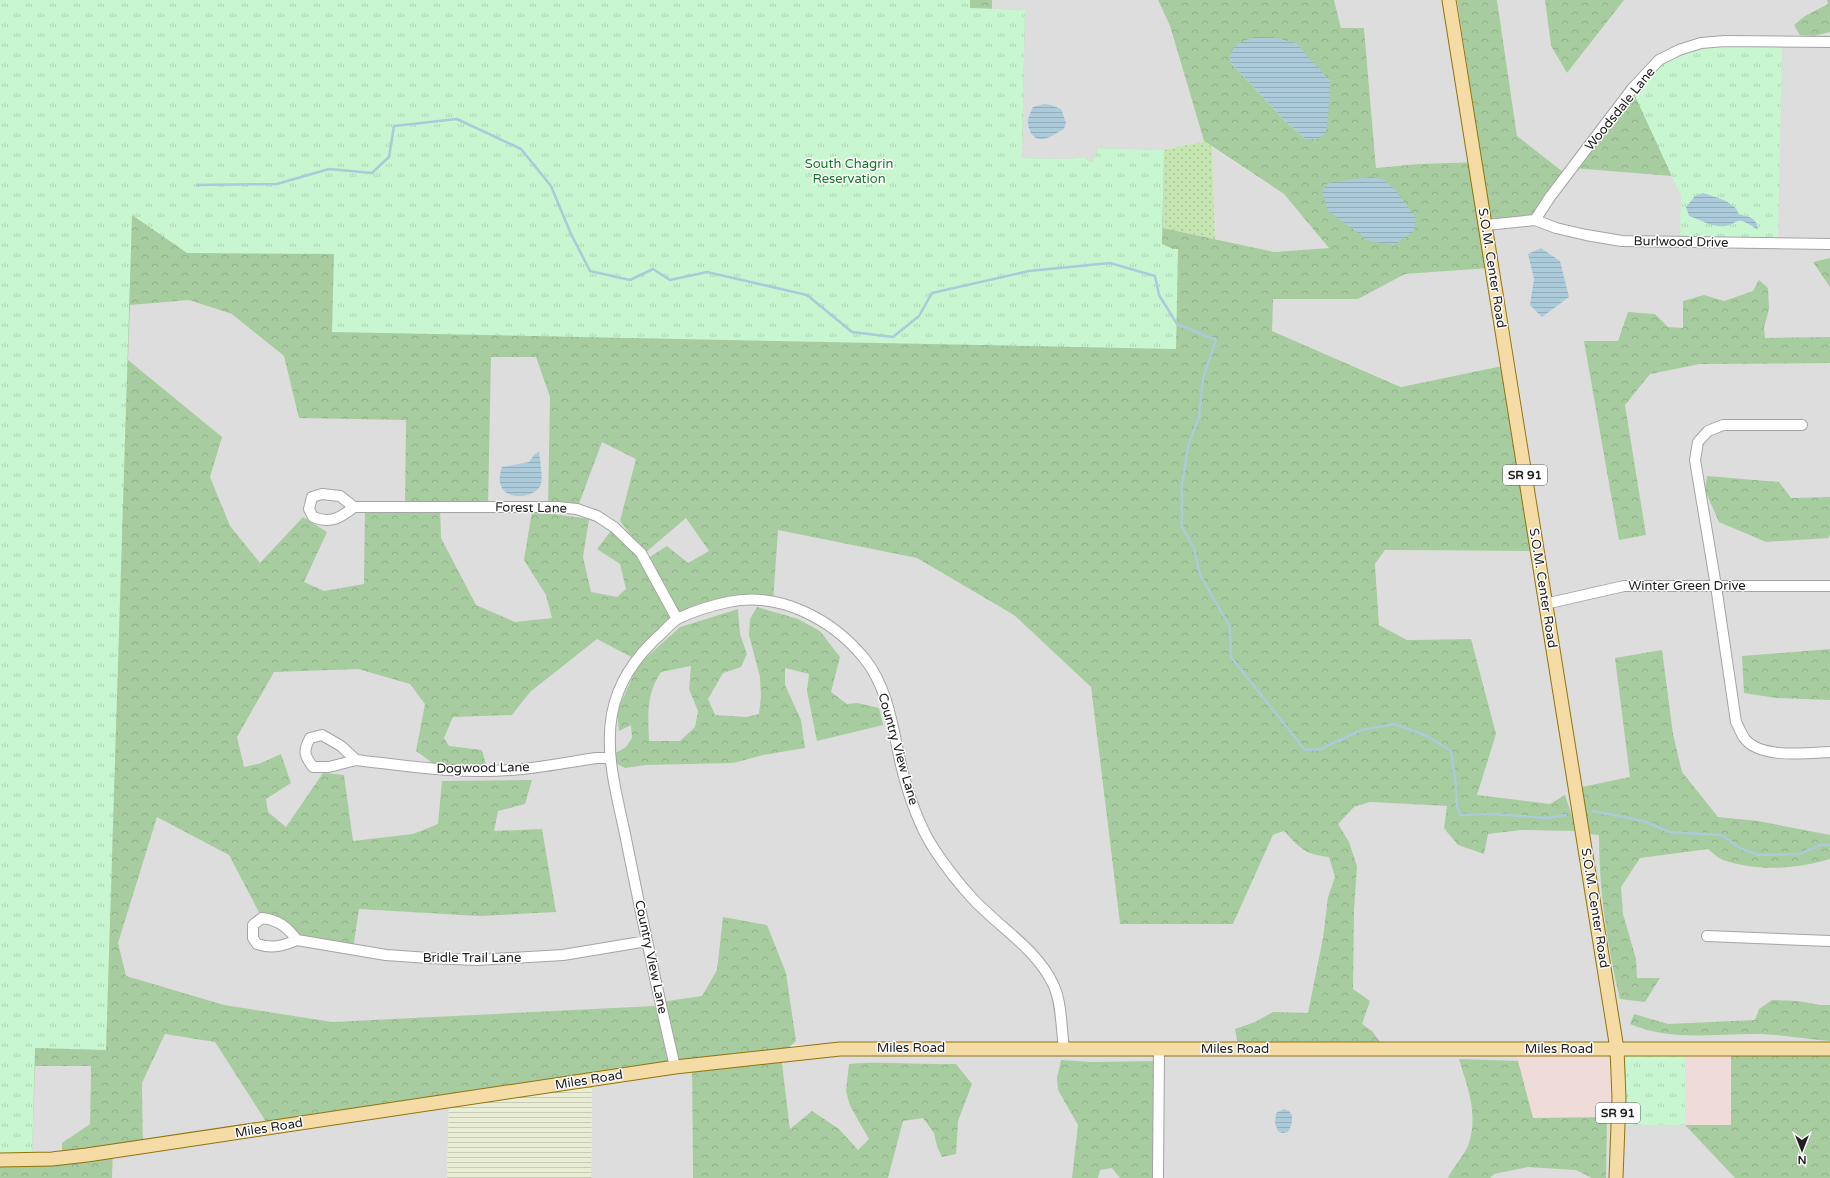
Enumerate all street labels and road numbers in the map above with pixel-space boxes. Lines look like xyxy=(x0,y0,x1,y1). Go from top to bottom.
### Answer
street label: Woodsdale Lane xyxy=(1582,64,1658,154)
street label: S.O.M. Center Road xyxy=(1475,207,1509,329)
street label: Burlwood Drive xyxy=(1634,233,1728,251)
road number: SR 91 xyxy=(1503,465,1547,485)
street label: Forest Lane xyxy=(495,499,567,517)
street label: S.O.M. Center Road xyxy=(1526,527,1560,649)
street label: Winter Green Drive xyxy=(1628,578,1746,594)
street label: Country View Lane xyxy=(874,691,922,807)
street label: Dogwood Lane xyxy=(436,759,530,777)
street label: S.O.M. Center Road xyxy=(1578,847,1612,969)
street label: Country View Lane xyxy=(631,899,671,1015)
street label: Bridle Trail Lane xyxy=(423,950,521,966)
street label: Miles Road xyxy=(877,1040,945,1056)
street label: Miles Road xyxy=(1201,1041,1269,1057)
street label: Miles Road xyxy=(1525,1041,1593,1057)
street label: Miles Road xyxy=(554,1067,624,1093)
road number: SR 91 xyxy=(1596,1103,1640,1123)
street label: Miles Road xyxy=(234,1115,304,1141)

